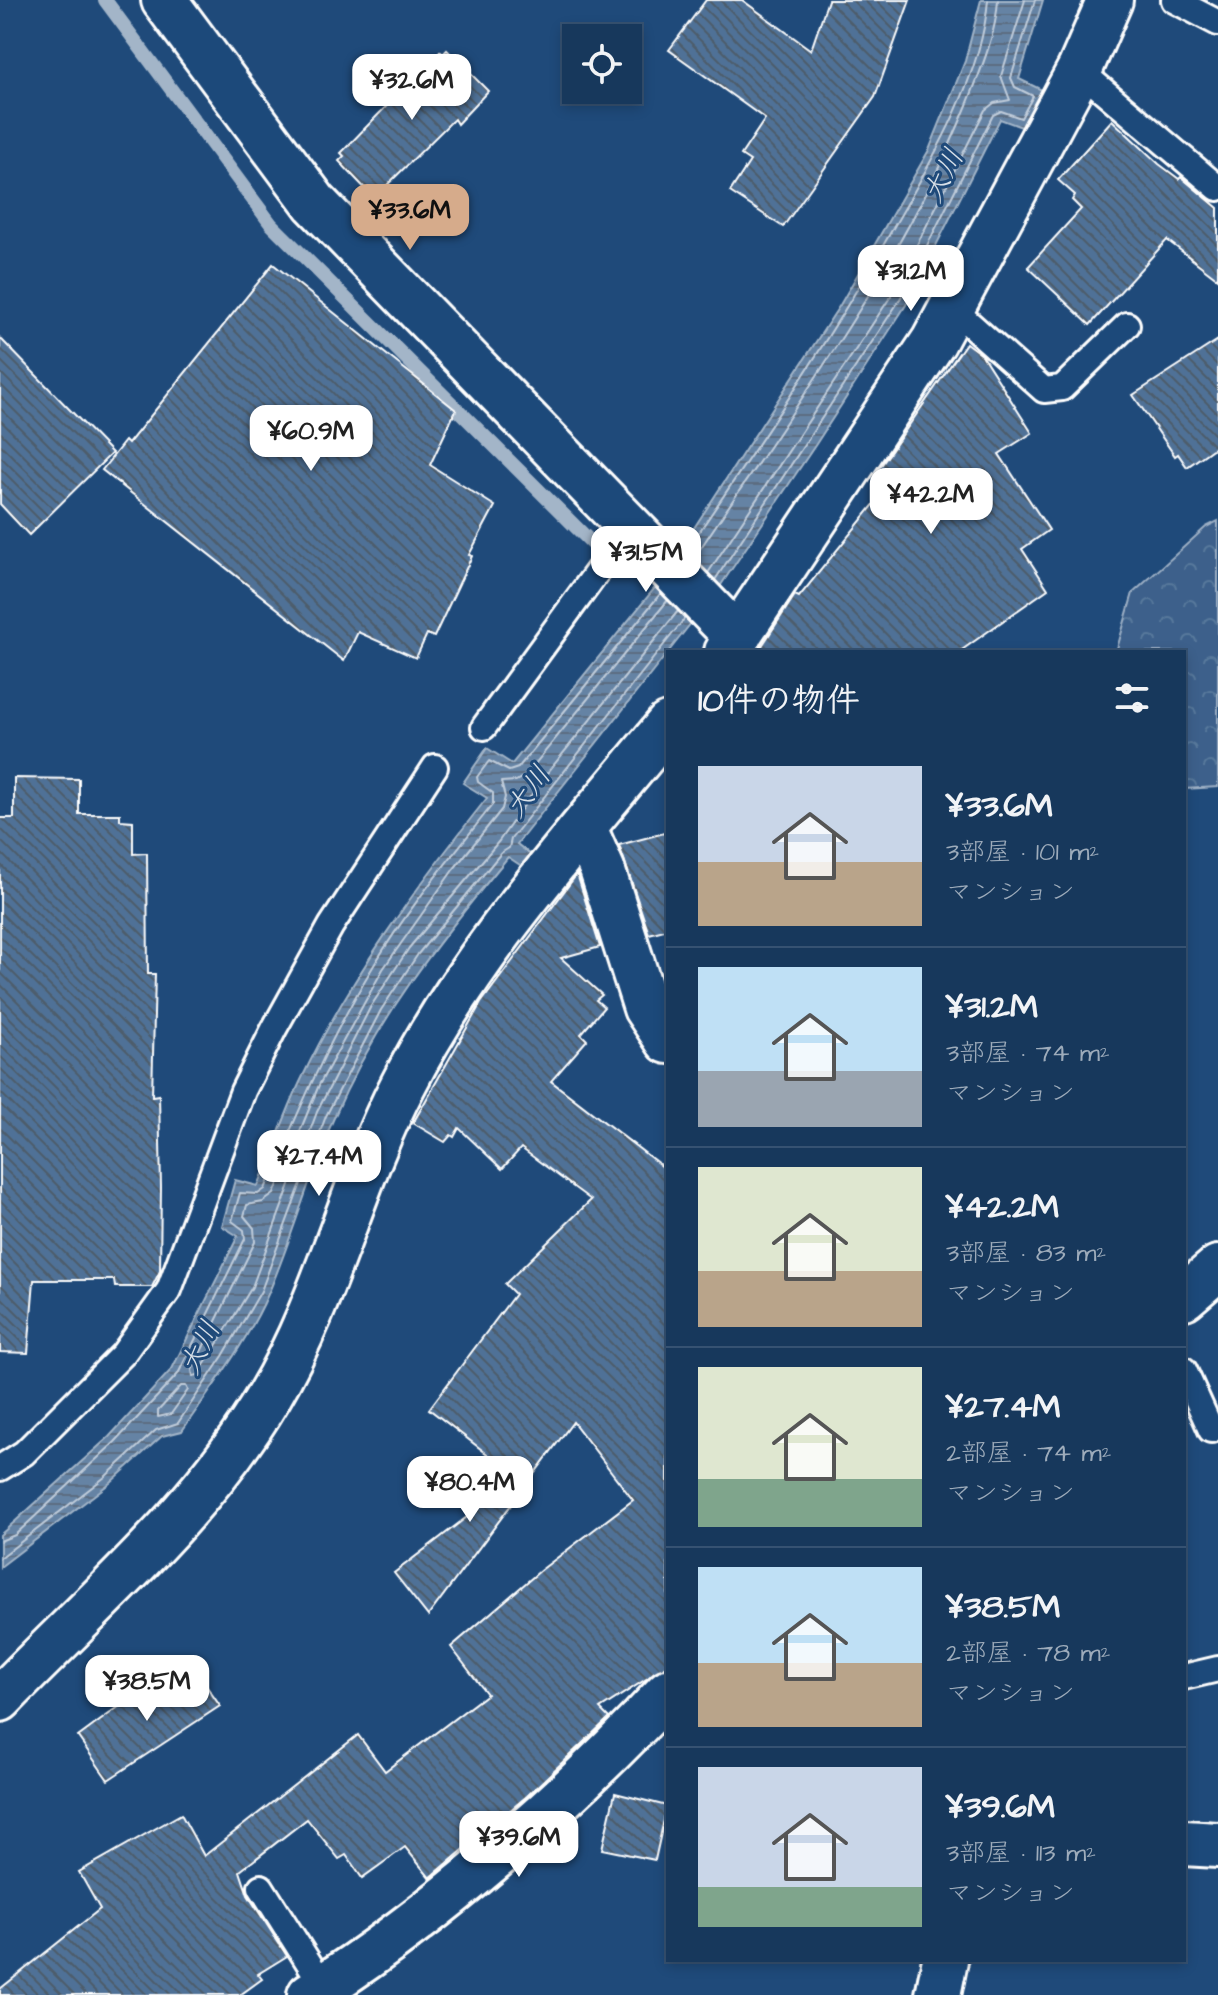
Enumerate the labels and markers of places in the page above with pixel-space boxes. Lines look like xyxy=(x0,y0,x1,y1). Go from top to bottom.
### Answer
pin: ¥32.6M xyxy=(347,54,477,122)
pin: ¥33.6M xyxy=(345,184,475,252)
pin: ¥31.2M xyxy=(846,245,976,313)
pin: ¥60.9M xyxy=(246,405,376,473)
pin: ¥42.2M xyxy=(866,468,996,536)
pin: ¥31.5M xyxy=(581,526,711,594)
pin: ¥27.4M xyxy=(254,1130,384,1198)
pin: ¥80.4M xyxy=(405,1456,535,1524)
pin: ¥38.5M xyxy=(82,1655,212,1723)
pin: ¥39.6M xyxy=(454,1811,584,1879)

